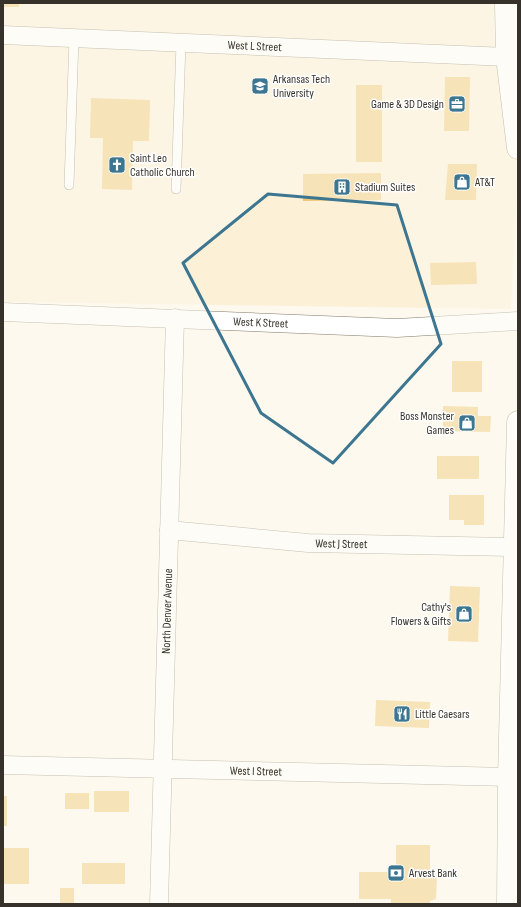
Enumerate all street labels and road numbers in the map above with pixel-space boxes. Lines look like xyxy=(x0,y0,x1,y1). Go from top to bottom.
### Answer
street label: West L Street xyxy=(227,38,282,55)
street label: West K Street xyxy=(233,314,289,332)
street label: West J Street xyxy=(315,536,368,552)
street label: North Denver Avenue xyxy=(159,568,176,654)
street label: West I Street xyxy=(230,763,282,780)

